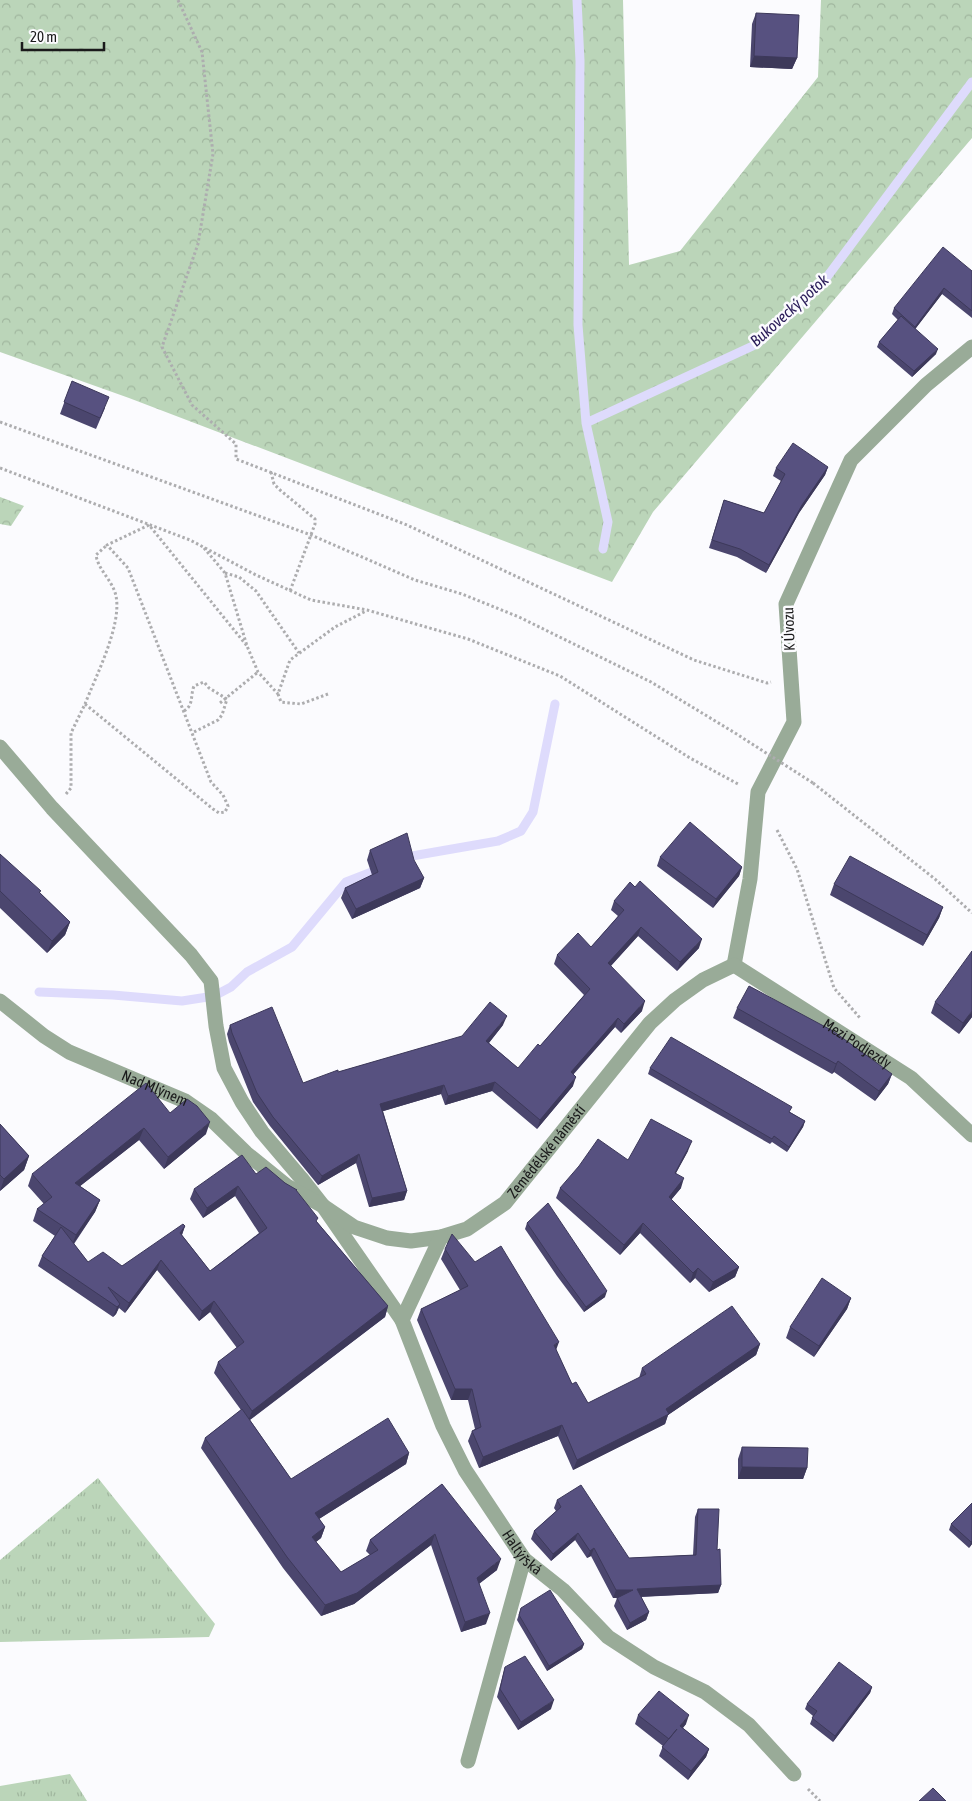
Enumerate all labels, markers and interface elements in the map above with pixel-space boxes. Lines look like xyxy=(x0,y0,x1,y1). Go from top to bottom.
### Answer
scale bar xyxy=(22,20,105,52)
text: 20 m xyxy=(30,28,57,45)
water label: Bukovecký potok xyxy=(746,270,833,350)
street label: K Úvozu xyxy=(779,607,798,651)
street label: Mezi Podjezdy xyxy=(820,1015,895,1071)
street label: Nad Mlýnem xyxy=(119,1066,191,1109)
street label: Zemědělské náměstí xyxy=(503,1101,589,1201)
street label: Haltýřská xyxy=(499,1526,546,1578)

